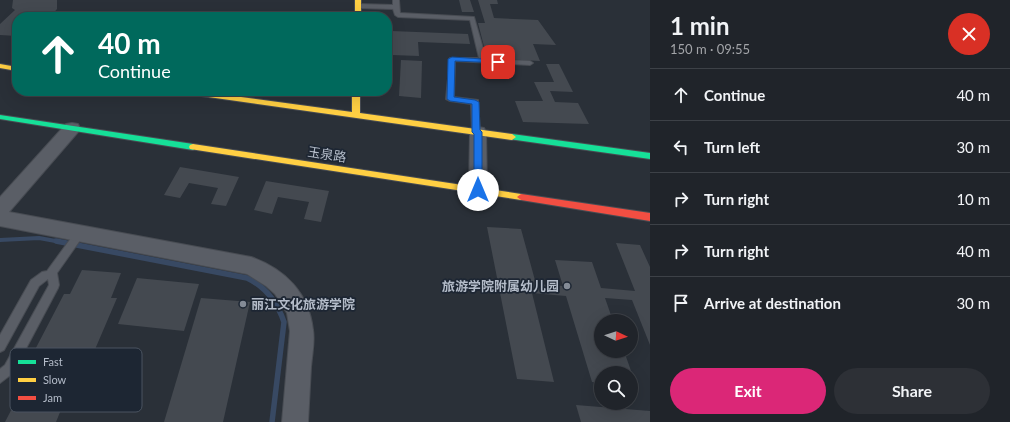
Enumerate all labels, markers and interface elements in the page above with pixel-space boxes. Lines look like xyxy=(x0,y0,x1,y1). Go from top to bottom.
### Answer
text: 1 min xyxy=(670,11,730,40)
button: close xyxy=(948,13,990,55)
text: 40 m xyxy=(98,26,161,60)
icon: ahead xyxy=(32,28,84,80)
text: 150 m · 09:55 xyxy=(670,41,750,57)
pin xyxy=(481,45,515,79)
icon: arrive xyxy=(487,51,509,73)
text: Continue xyxy=(98,60,171,82)
icon: ahead xyxy=(670,84,692,106)
text: Continue xyxy=(704,86,765,104)
text: 40 m xyxy=(956,86,990,104)
icon: left xyxy=(670,136,692,158)
text: Turn left xyxy=(704,138,760,156)
text: 30 m xyxy=(956,138,990,156)
street label: 玉泉路 xyxy=(306,143,348,165)
position arrow xyxy=(457,169,499,211)
icon: right xyxy=(670,188,692,210)
text: Turn right xyxy=(704,190,769,208)
text: 10 m xyxy=(956,190,990,208)
icon: right xyxy=(670,240,692,262)
text: Turn right xyxy=(704,242,769,260)
text: 40 m xyxy=(956,242,990,260)
place label: 旅游学院附属幼儿园 xyxy=(442,278,559,294)
marker: 旅游学院附属幼儿园 xyxy=(562,281,572,291)
icon: arrive xyxy=(670,292,692,314)
text: Arrive at destination xyxy=(704,294,841,312)
text: 30 m xyxy=(956,294,990,312)
place label: 丽江文化旅游学院 xyxy=(251,296,355,312)
marker: 丽江文化旅游学院 xyxy=(238,299,248,309)
north arrow xyxy=(594,314,638,358)
map controls xyxy=(594,314,638,410)
legend xyxy=(10,348,142,412)
text: Fast xyxy=(43,355,63,368)
button: search xyxy=(594,366,638,410)
button: Exit xyxy=(670,368,826,414)
button: Share xyxy=(834,368,990,414)
text: Slow xyxy=(43,373,67,386)
text: Jam xyxy=(43,391,62,404)

